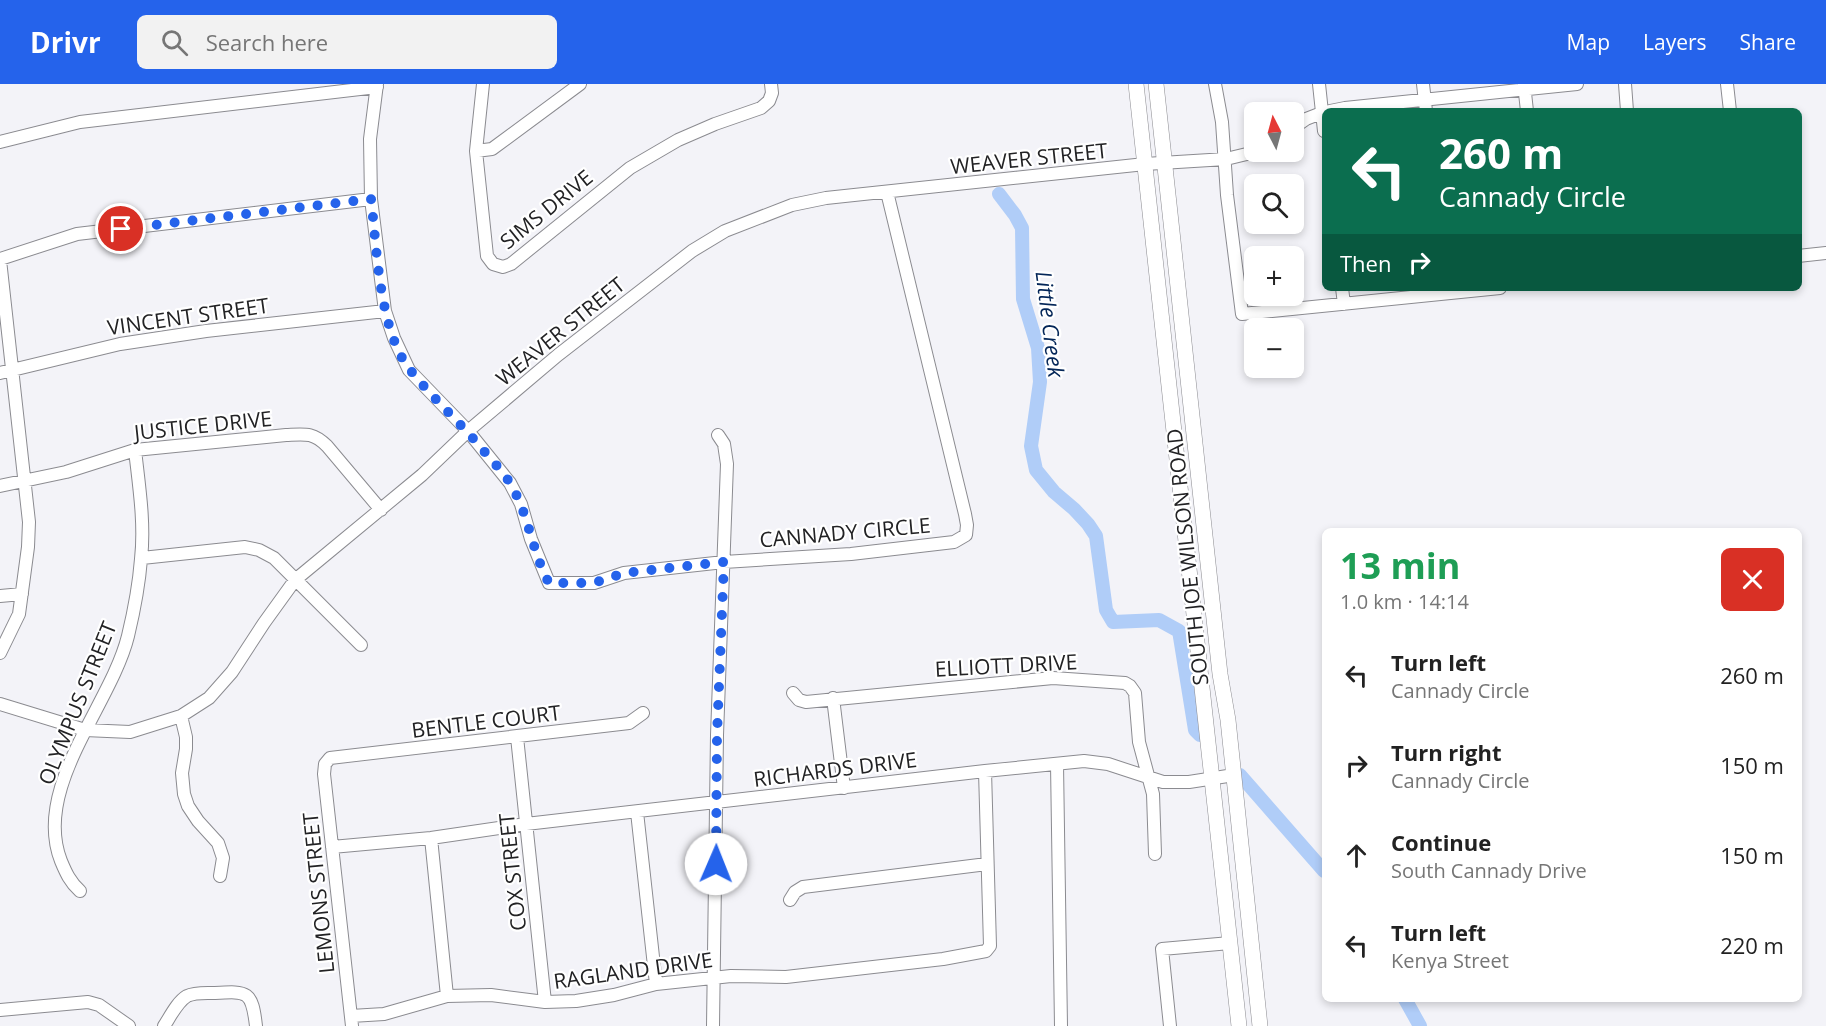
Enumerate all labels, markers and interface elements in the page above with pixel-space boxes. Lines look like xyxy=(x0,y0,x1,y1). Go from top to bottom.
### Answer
search box xyxy=(137,15,557,69)
text: Drivr xyxy=(30,23,101,61)
icon: search xyxy=(158,26,191,59)
text: Search here xyxy=(206,27,328,57)
text: Map xyxy=(1567,28,1610,56)
text: Layers xyxy=(1643,28,1707,56)
text: Share xyxy=(1740,28,1796,56)
north arrow xyxy=(1244,102,1304,162)
map controls xyxy=(1244,102,1304,378)
text: 260 m xyxy=(1439,124,1563,181)
icon: left xyxy=(1340,132,1418,210)
street label: WEAVER STREET xyxy=(949,136,1109,180)
street label: SIMS DRIVE xyxy=(494,163,598,255)
button: search xyxy=(1244,174,1304,234)
text: Cannady Circle xyxy=(1439,178,1626,215)
pin xyxy=(95,203,146,254)
icon: arrive xyxy=(104,212,137,245)
button: + xyxy=(1244,246,1304,306)
icon: right xyxy=(1403,246,1436,279)
text: Then xyxy=(1340,248,1391,278)
water label: Little Creek xyxy=(1030,269,1073,380)
street label: WEAVER STREET xyxy=(490,270,630,392)
street label: VINCENT STREET xyxy=(105,291,271,341)
button: − xyxy=(1244,318,1304,378)
street label: JUSTICE DRIVE xyxy=(131,404,273,446)
street label: SOUTH JOE WILSON ROAD xyxy=(1160,427,1214,687)
street label: CANNADY CIRCLE xyxy=(758,511,932,553)
text: 13 min xyxy=(1340,541,1461,590)
button: close xyxy=(1721,548,1784,611)
text: 1.0 km · 14:14 xyxy=(1340,588,1469,615)
street label: OLYMPUS STREET xyxy=(31,617,123,789)
street label: ELLIOTT DRIVE xyxy=(934,647,1078,683)
text: Turn left xyxy=(1391,647,1486,677)
icon: left xyxy=(1340,659,1373,692)
text: 260 m xyxy=(1720,660,1784,690)
text: Cannady Circle xyxy=(1391,677,1530,704)
street label: BENTLE COURT xyxy=(410,698,563,744)
text: Turn right xyxy=(1391,737,1502,767)
street label: RICHARDS DRIVE xyxy=(752,745,918,793)
icon: right xyxy=(1340,749,1373,782)
text: 150 m xyxy=(1720,750,1784,780)
text: Cannady Circle xyxy=(1391,767,1530,794)
street label: LEMONS STREET xyxy=(296,811,340,975)
street label: COX STREET xyxy=(492,811,532,932)
text: Continue xyxy=(1391,827,1491,857)
position arrow xyxy=(684,832,748,896)
icon: ahead xyxy=(1340,839,1373,872)
text: 150 m xyxy=(1720,840,1784,870)
text: South Cannady Drive xyxy=(1391,857,1587,884)
text: Turn left xyxy=(1391,917,1486,947)
icon: left xyxy=(1340,929,1373,962)
text: 220 m xyxy=(1720,930,1784,960)
street label: RAGLAND DRIVE xyxy=(552,945,714,995)
text: Kenya Street xyxy=(1391,947,1509,974)

